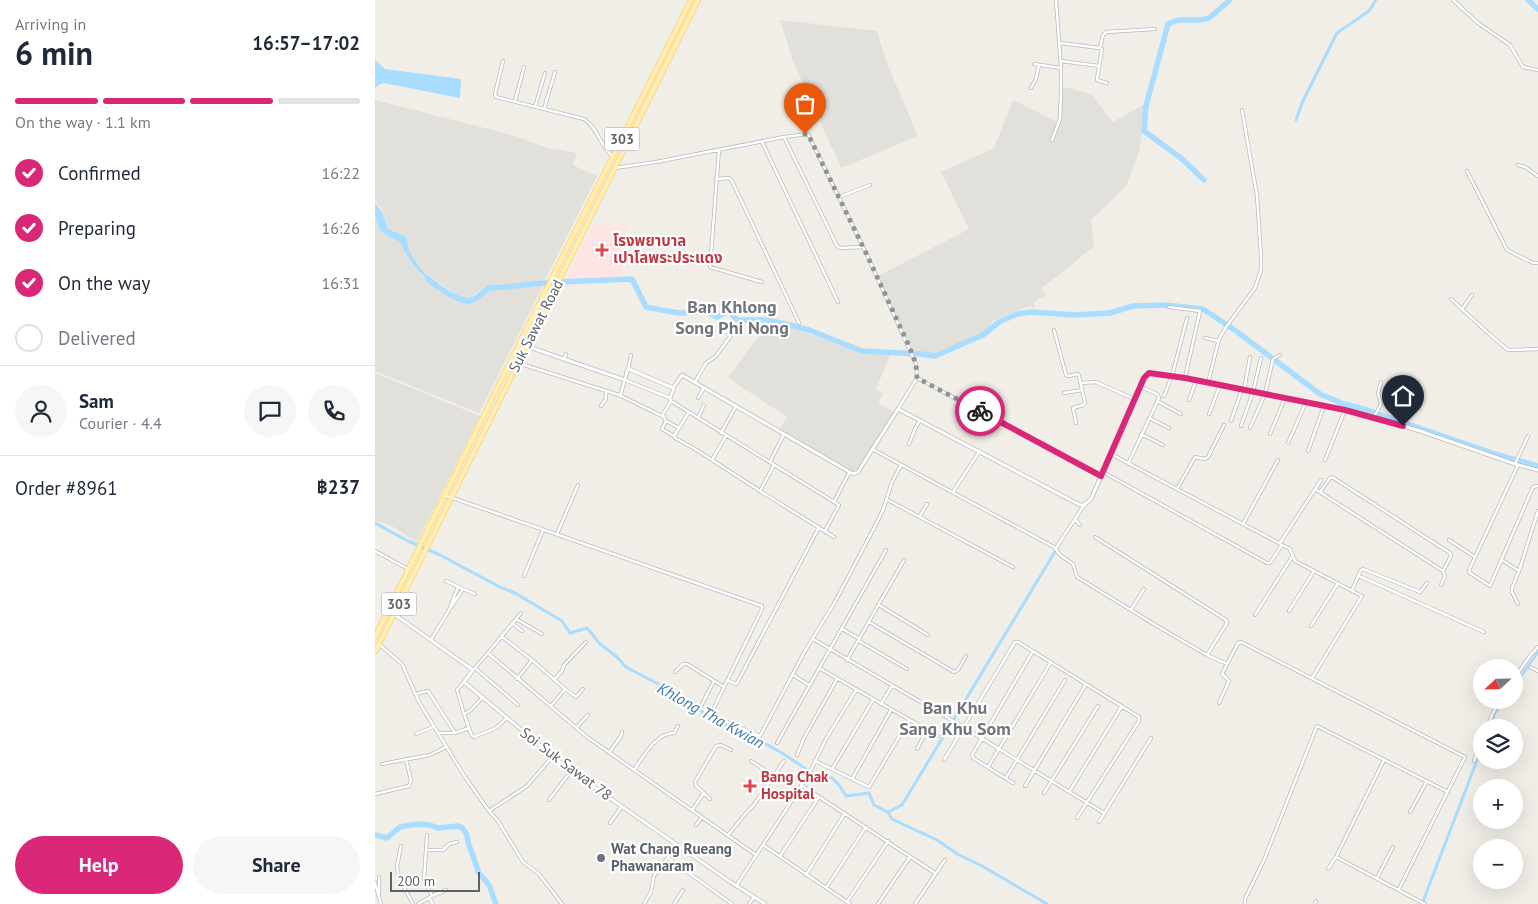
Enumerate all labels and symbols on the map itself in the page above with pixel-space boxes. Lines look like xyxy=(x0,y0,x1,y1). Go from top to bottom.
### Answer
pin xyxy=(784,83,826,134)
road number: 303 xyxy=(605,128,639,150)
place label: โรงพยาบาล เปาโลพระประแดง xyxy=(613,231,723,267)
marker: โรงพยาบาล เปาโลพระประแดง xyxy=(595,243,609,257)
street label: Suk Sawat Road xyxy=(504,276,567,375)
district label: Ban Khlong Song Phi Nong xyxy=(675,295,789,339)
pin xyxy=(1382,375,1424,426)
courier xyxy=(955,386,1005,436)
road number: 303 xyxy=(381,592,417,616)
north arrow xyxy=(1473,659,1523,709)
water label: Khlong Tha Kwian xyxy=(654,677,768,753)
district label: Ban Khu Sang Khu Som xyxy=(899,696,1011,740)
street label: Soi Suk Sawat 78 xyxy=(517,723,616,804)
place label: Bang Chak Hospital xyxy=(761,767,829,803)
marker: Bang Chak Hospital xyxy=(743,779,757,793)
place label: Wat Chang Rueang Phawanaram xyxy=(611,839,732,875)
marker: Wat Chang Rueang Phawanaram xyxy=(595,852,607,864)
scale bar xyxy=(390,869,480,892)

